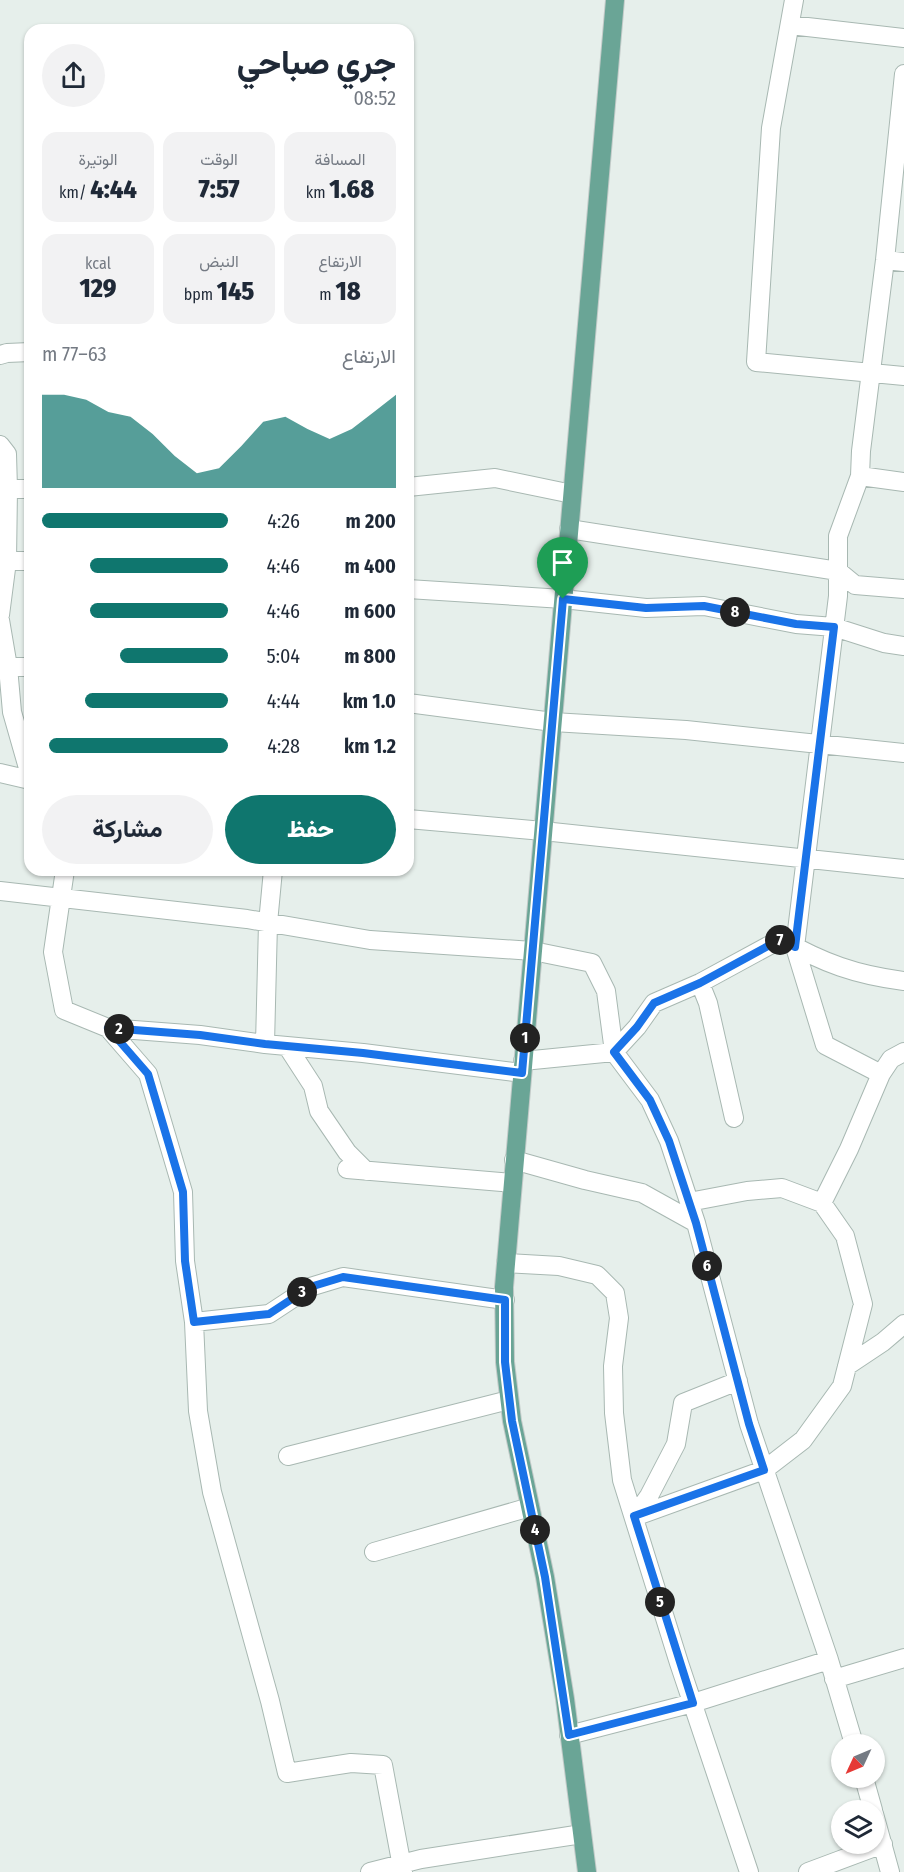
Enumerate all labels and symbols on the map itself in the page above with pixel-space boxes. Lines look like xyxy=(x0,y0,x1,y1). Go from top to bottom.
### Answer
pin xyxy=(537,537,588,599)
pin: 8 xyxy=(720,597,750,627)
pin: 7 xyxy=(765,925,795,955)
pin: 2 xyxy=(104,1014,134,1044)
pin: 1 xyxy=(510,1023,540,1053)
pin: 6 xyxy=(692,1251,722,1281)
pin: 3 xyxy=(287,1277,317,1307)
pin: 4 xyxy=(520,1515,550,1545)
pin: 5 xyxy=(645,1587,675,1617)
north arrow xyxy=(831,1734,885,1788)

